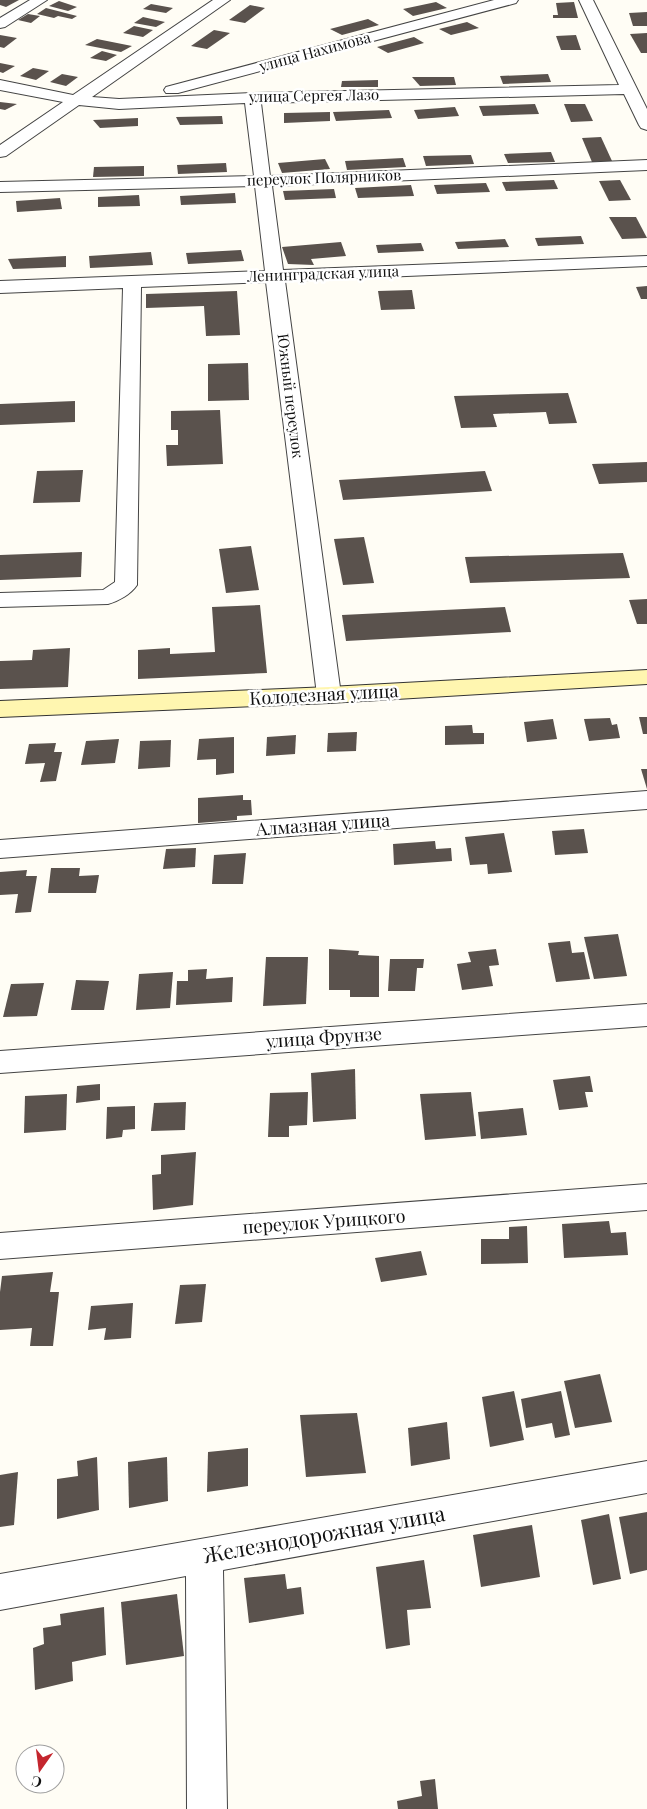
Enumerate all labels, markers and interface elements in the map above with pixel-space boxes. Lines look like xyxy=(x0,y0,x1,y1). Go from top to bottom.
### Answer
street label: улица Нахимова xyxy=(256,26,373,76)
street label: улица Сергея Лазо xyxy=(248,84,379,106)
street label: переулок Полярников xyxy=(246,164,402,190)
street label: Ленинградская улица xyxy=(246,260,400,286)
street label: Южный переулок xyxy=(273,332,309,460)
street label: Колодезная улица xyxy=(249,678,399,710)
street label: Алмазная улица xyxy=(254,807,391,841)
street label: улица Фрунзе xyxy=(264,1021,383,1053)
street label: переулок Урицкого xyxy=(242,1203,406,1239)
street label: Железнодорожная улица xyxy=(200,1498,447,1568)
north arrow xyxy=(15,1744,65,1794)
text: С xyxy=(30,1772,44,1793)

